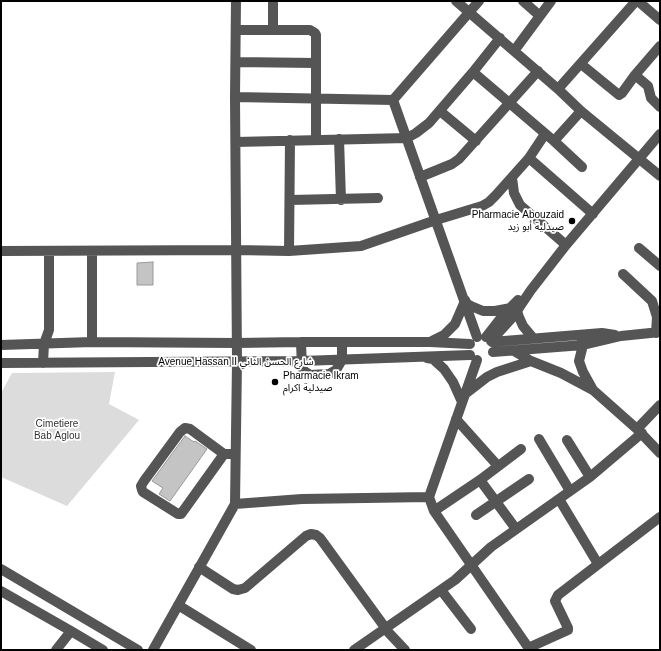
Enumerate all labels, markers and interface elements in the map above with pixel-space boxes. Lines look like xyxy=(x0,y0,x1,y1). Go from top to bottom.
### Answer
place label: Pharmacie Abouzaid صيدلية أبو زيد xyxy=(472,209,564,232)
marker: Pharmacie Abouzaid صيدلية أبو زيد xyxy=(567,216,577,226)
street label: Avenue Hassan II شارع الحسن الثاني xyxy=(158,356,314,368)
place label: Pharmacie Ikram صيدلية اكرام xyxy=(283,370,359,394)
marker: Pharmacie Ikram صيدلية اكرام xyxy=(270,377,280,387)
park label: Cimetiere Bab Aglou xyxy=(34,418,80,442)

